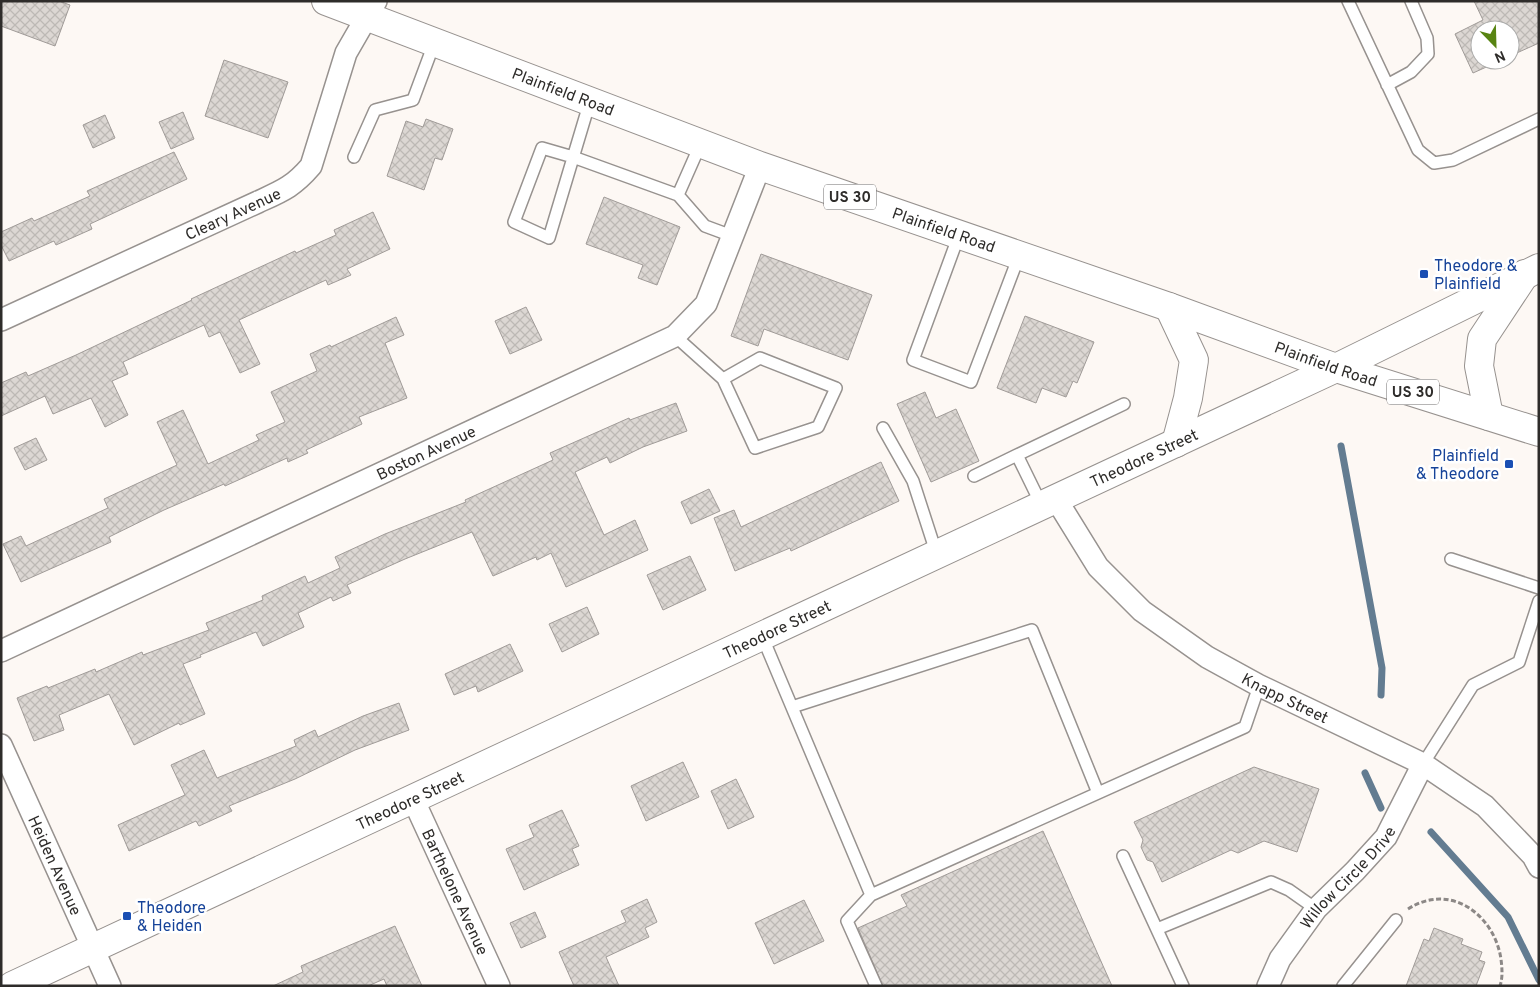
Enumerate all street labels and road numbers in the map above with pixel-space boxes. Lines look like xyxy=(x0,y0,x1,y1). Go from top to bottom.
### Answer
street label: Plainfield Road xyxy=(509,65,617,122)
road number: US 30 xyxy=(824,184,876,210)
street label: Cleary Avenue xyxy=(182,185,285,246)
street label: Plainfield Road xyxy=(889,204,998,258)
street label: Plainfield Road xyxy=(1271,338,1380,392)
road number: US 30 xyxy=(1387,380,1439,404)
street label: Boston Avenue xyxy=(374,422,480,486)
street label: Theodore Street xyxy=(1087,426,1202,493)
street label: Theodore Street xyxy=(720,597,835,665)
street label: Knapp Street xyxy=(1237,670,1331,729)
street label: Theodore Street xyxy=(353,768,468,836)
street label: Heiden Avenue xyxy=(22,813,85,919)
street label: Willow Circle Drive xyxy=(1297,824,1402,933)
street label: Barthelone Avenue xyxy=(416,826,491,959)

